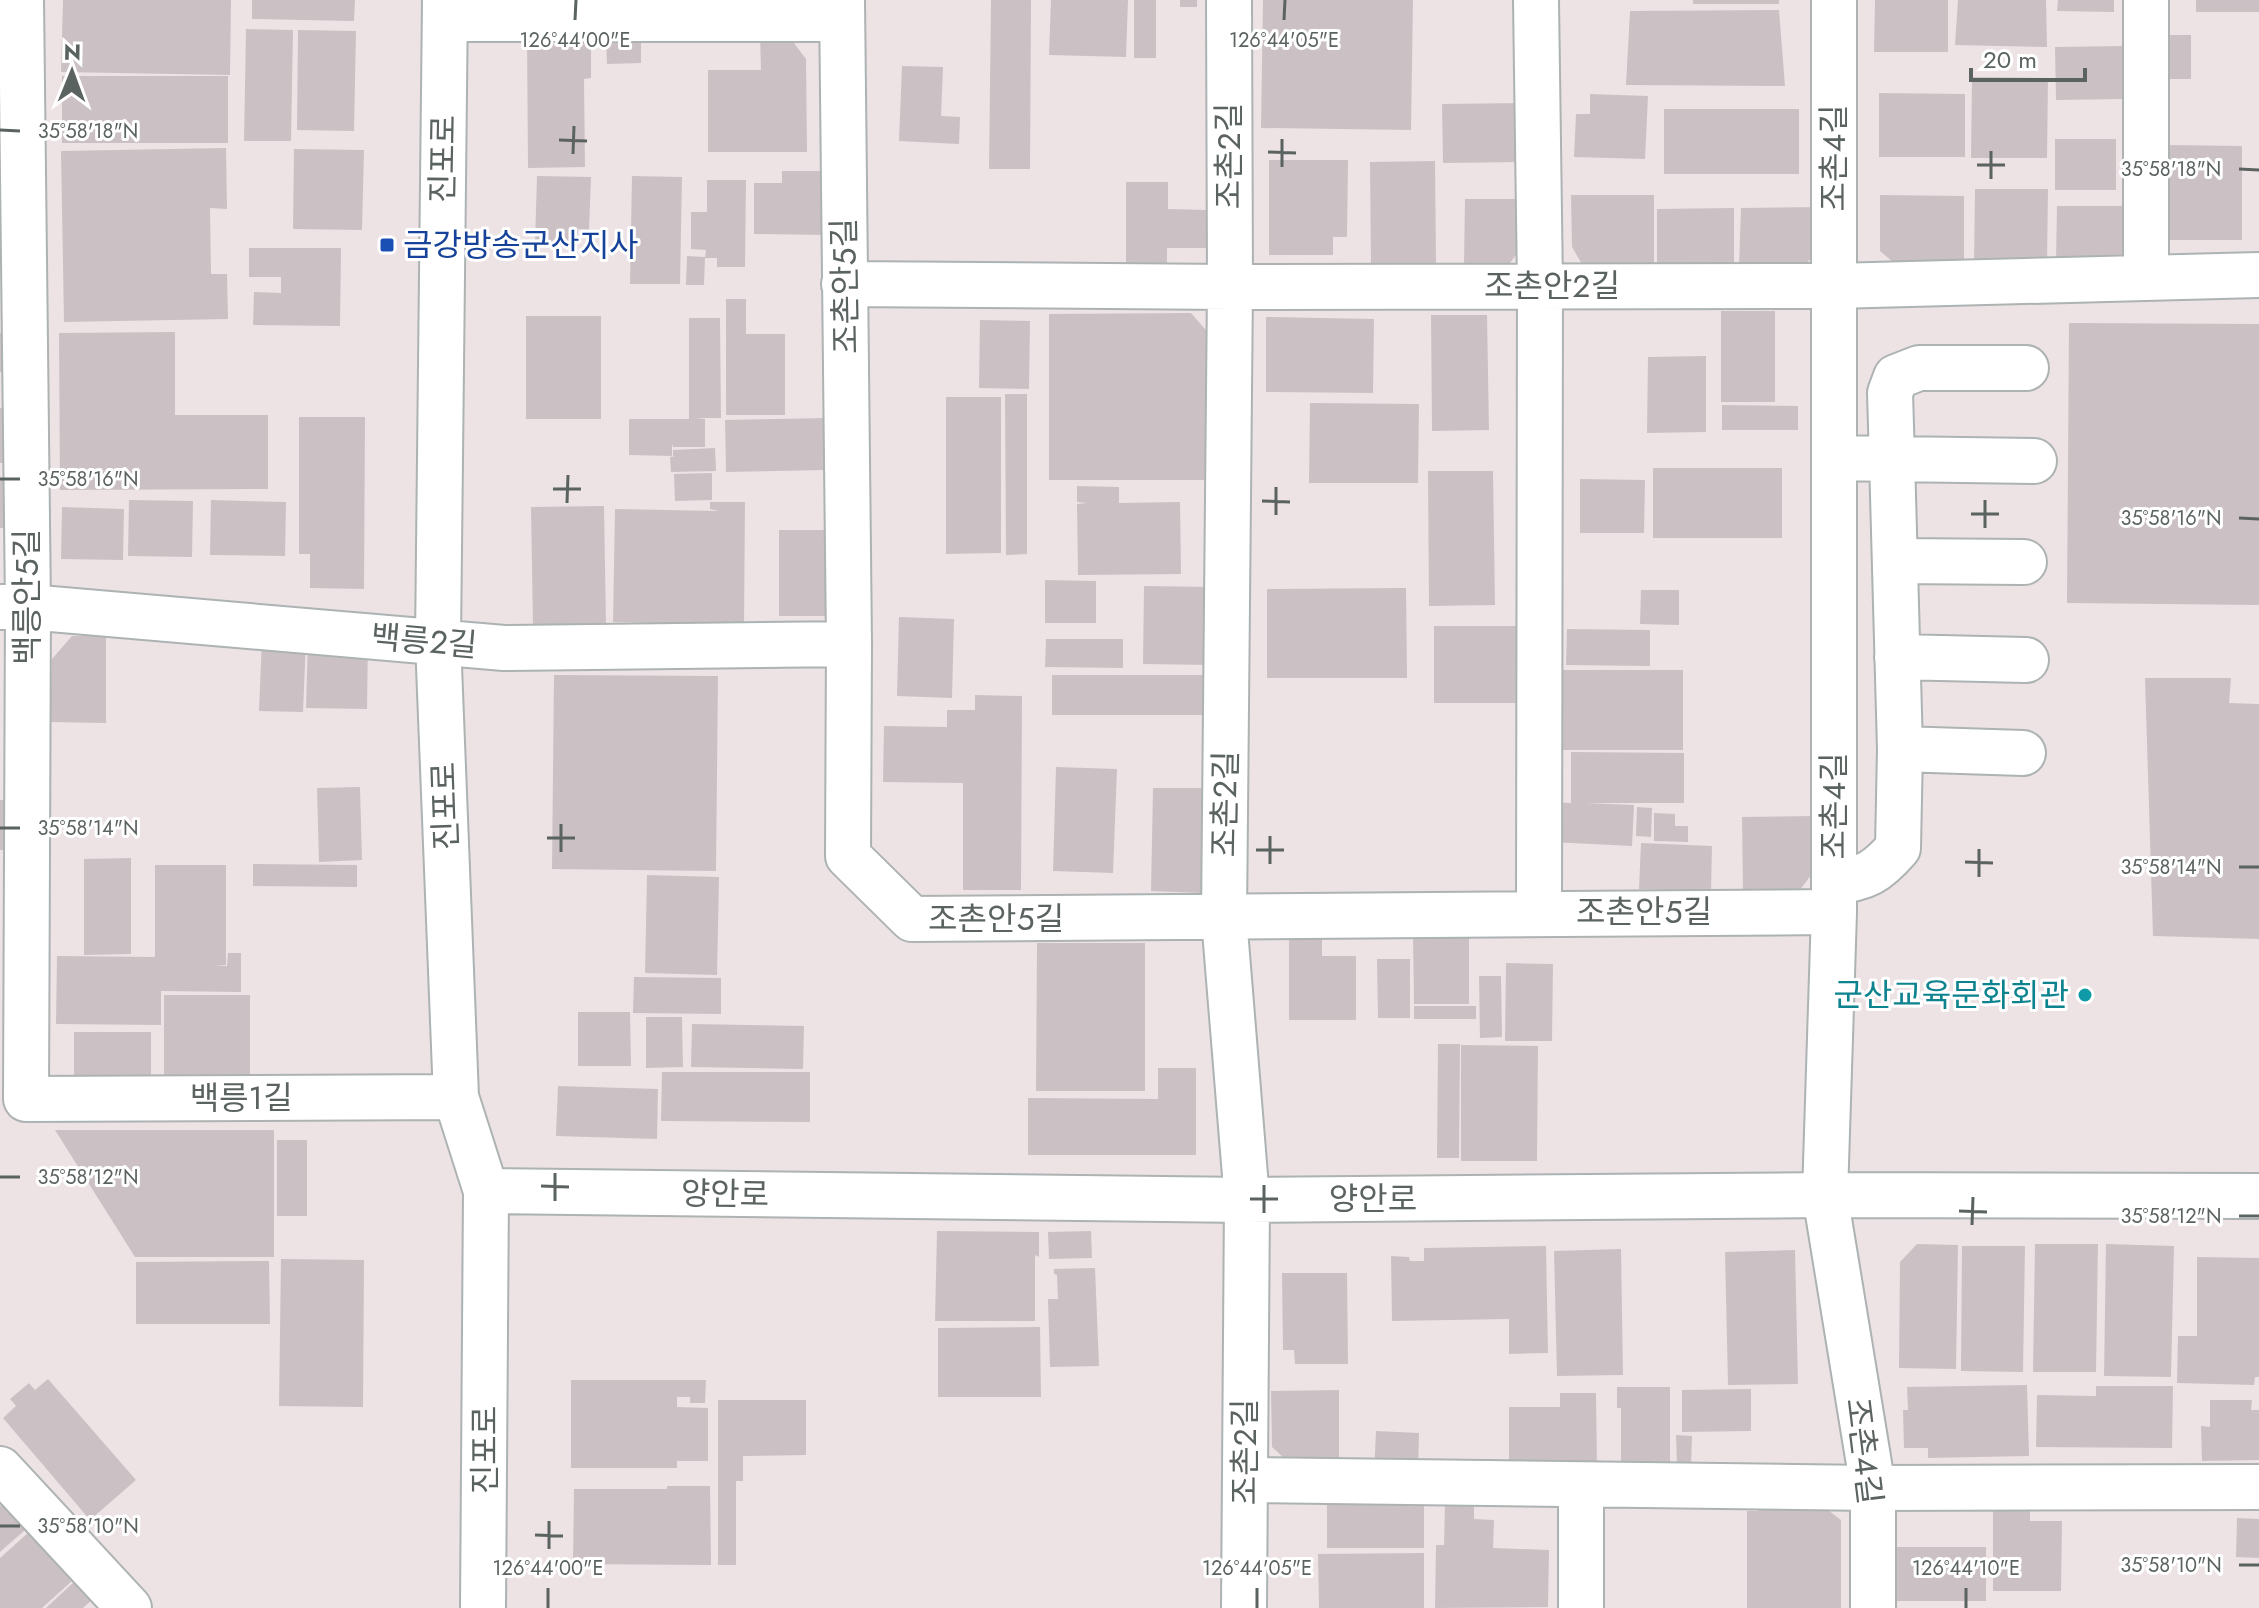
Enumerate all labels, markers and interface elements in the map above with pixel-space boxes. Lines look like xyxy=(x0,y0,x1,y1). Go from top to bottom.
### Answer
text: 126°44'00"E xyxy=(520,26,630,55)
text: 126°44'05"E xyxy=(1229,26,1339,55)
north arrow xyxy=(32,32,112,112)
scale bar xyxy=(1971,32,2085,82)
text: N xyxy=(63,36,81,68)
text: 20 m xyxy=(1983,42,2037,77)
street label: 조촌2길 xyxy=(1206,103,1252,209)
street label: 조촌4길 xyxy=(1811,105,1857,211)
street label: 진포로 xyxy=(419,114,467,204)
text: 35°58'18"N xyxy=(38,117,138,146)
text: 35°58'18"N xyxy=(2121,155,2221,184)
street label: 조촌안5길 xyxy=(821,218,869,354)
place label: 금강방송군산지사 xyxy=(403,222,639,268)
marker: 금강방송군산지사 xyxy=(378,236,396,254)
street label: 조촌안2길 xyxy=(1484,263,1620,309)
text: 35°58'16"N xyxy=(38,465,138,494)
text: 35°58'16"N xyxy=(2121,504,2221,533)
street label: 백릉안5길 xyxy=(4,529,50,665)
street label: 백릉2길 xyxy=(369,613,479,669)
street label: 조촌2길 xyxy=(1201,750,1249,858)
street label: 조촌4길 xyxy=(1811,753,1857,859)
street label: 진포로 xyxy=(420,761,470,851)
text: 35°58'14"N xyxy=(37,814,139,843)
text: 35°58'14"N xyxy=(2120,853,2222,882)
street label: 조촌안5길 xyxy=(1576,889,1712,935)
street label: 조촌안5길 xyxy=(928,896,1064,942)
place label: 군산교육문화회관 xyxy=(1833,972,2069,1018)
marker: 군산교육문화회관 xyxy=(2076,986,2094,1004)
street label: 백릉1길 xyxy=(190,1075,292,1121)
text: 35°58'12"N xyxy=(38,1163,138,1192)
street label: 양안로 xyxy=(680,1170,770,1218)
street label: 양안로 xyxy=(1329,1176,1417,1222)
text: 35°58'12"N xyxy=(2121,1202,2221,1231)
street label: 조촌4길 xyxy=(1835,1395,1893,1507)
street label: 조촌2길 xyxy=(1222,1399,1268,1505)
street label: 진포로 xyxy=(462,1406,508,1494)
text: 35°58'10"N xyxy=(37,1512,139,1541)
text: 35°58'10"N xyxy=(2120,1551,2222,1580)
text: 126°44'00"E xyxy=(493,1554,603,1583)
text: 126°44'05"E xyxy=(1202,1554,1312,1583)
text: 126°44'10"E xyxy=(1912,1554,2020,1583)

